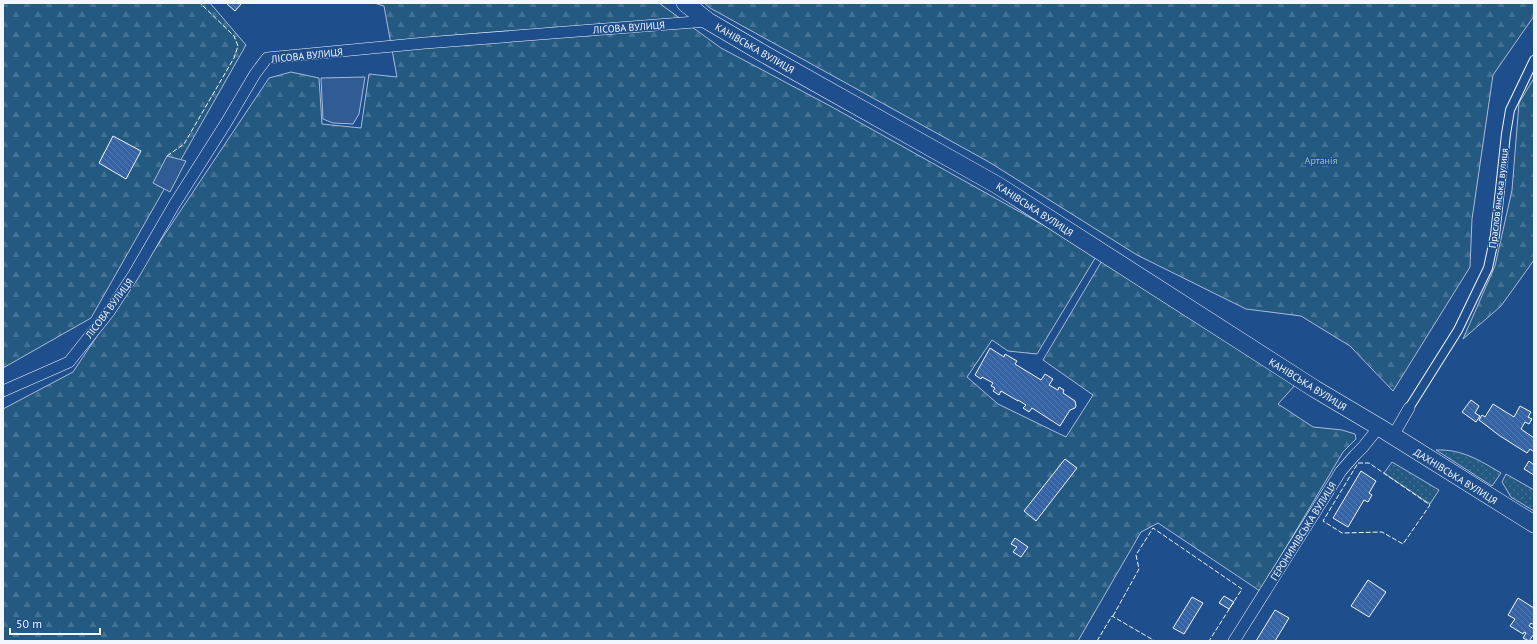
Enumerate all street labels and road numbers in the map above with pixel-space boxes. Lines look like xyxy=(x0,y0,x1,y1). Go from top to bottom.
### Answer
street label: ЛІСОВА ВУЛИЦЯ xyxy=(592,19,665,37)
street label: КАНІВСЬКА ВУЛИЦЯ xyxy=(713,20,797,76)
street label: ЛІСОВА ВУЛИЦЯ xyxy=(270,45,344,66)
street label: Прасловʼянська вулиця xyxy=(1486,147,1511,249)
street label: КАНІВСЬКА ВУЛИЦЯ xyxy=(994,180,1076,239)
street label: ЛІСОВА ВУЛИЦЯ xyxy=(82,276,136,342)
street label: КАНІВСЬКА ВУЛИЦЯ xyxy=(1266,355,1349,414)
street label: ДАХНІВСЬКА ВУЛИЦЯ xyxy=(1412,445,1500,507)
street label: ГЕРОНИМІВСЬКА ВУЛИЦЯ xyxy=(1268,479,1339,583)

